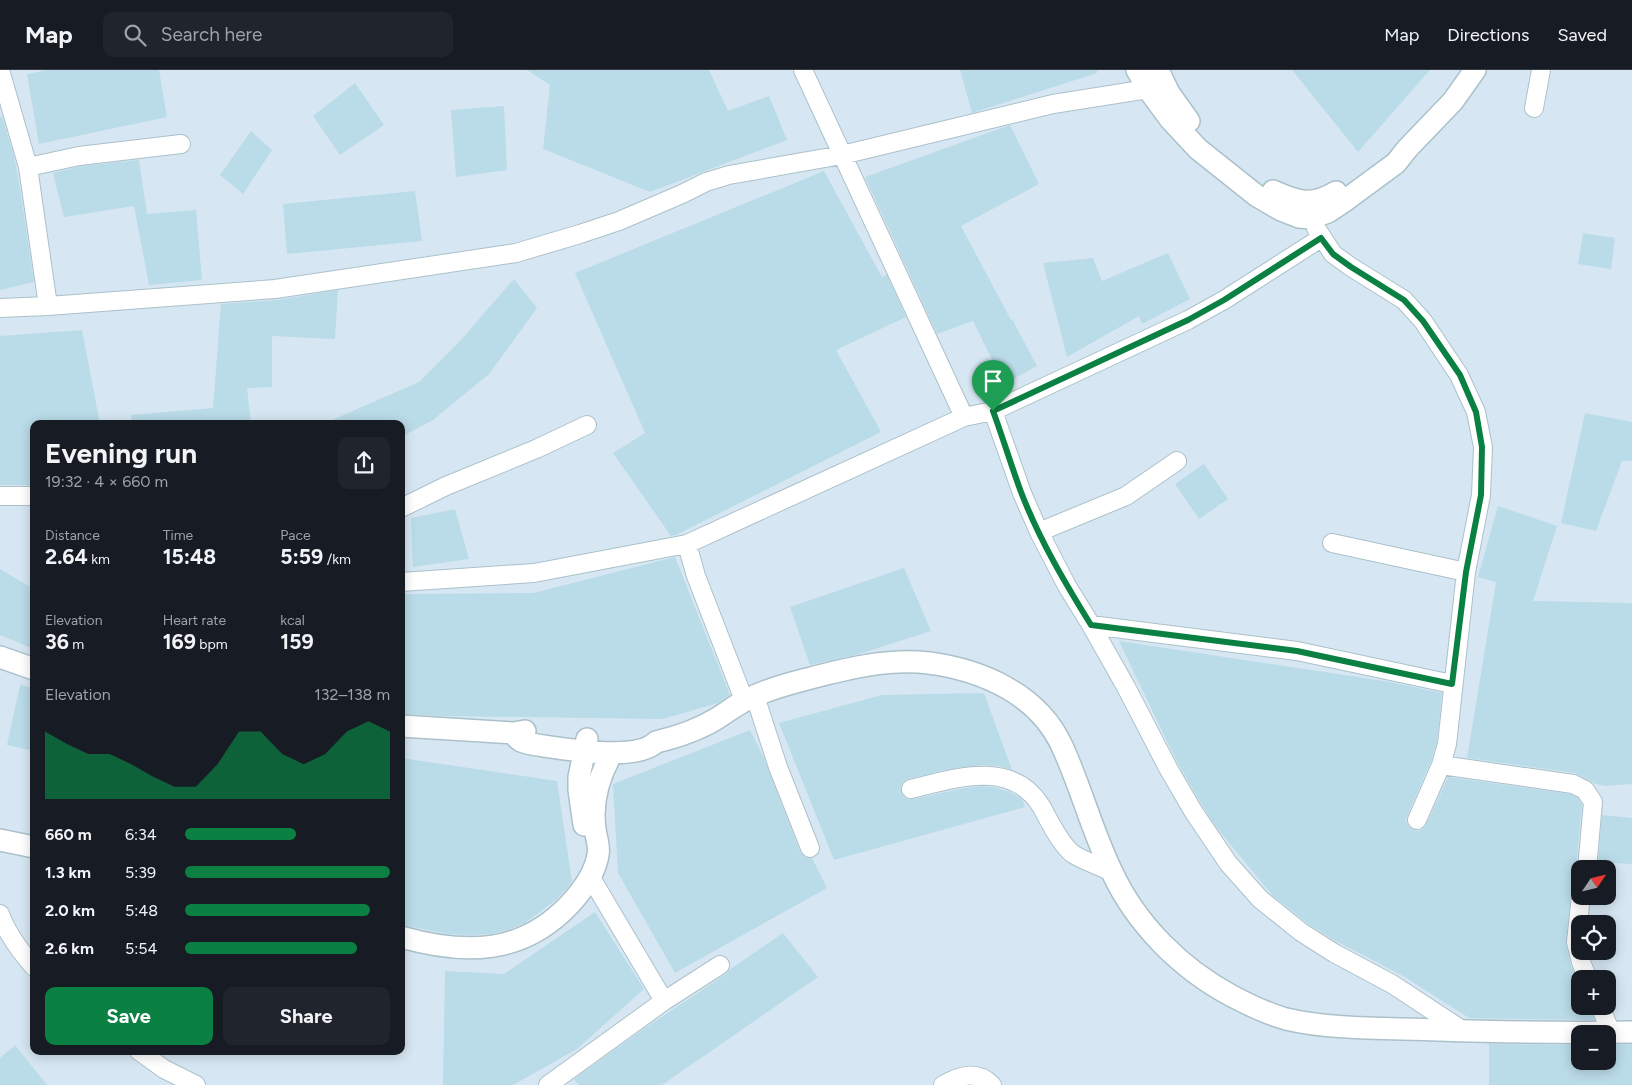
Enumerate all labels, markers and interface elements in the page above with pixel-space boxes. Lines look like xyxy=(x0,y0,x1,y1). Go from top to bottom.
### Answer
search box xyxy=(103,12,453,57)
text: Map xyxy=(25,20,73,49)
icon: search xyxy=(121,21,149,49)
text: Search here xyxy=(161,23,262,46)
text: Map xyxy=(1384,24,1419,46)
text: Directions xyxy=(1447,24,1529,46)
text: Saved xyxy=(1557,24,1607,46)
pin xyxy=(972,360,1014,411)
icon: arrive xyxy=(979,367,1007,395)
text: Evening run xyxy=(45,436,197,470)
button: share xyxy=(338,437,390,489)
text: 19:32 · 4 × 660 m xyxy=(45,472,168,491)
text: Distance xyxy=(45,527,100,544)
text: Time xyxy=(163,527,193,544)
text: Pace xyxy=(280,527,311,544)
text: 2.64 xyxy=(45,544,88,569)
text: 15:48 xyxy=(163,544,216,569)
text: 5:59 xyxy=(280,544,323,569)
text: km xyxy=(88,551,110,568)
text: /km xyxy=(323,551,351,568)
text: Elevation xyxy=(45,612,103,629)
text: Heart rate xyxy=(163,612,226,629)
text: kcal xyxy=(280,612,305,629)
text: 36 xyxy=(45,629,69,654)
text: 169 xyxy=(163,629,196,654)
text: 159 xyxy=(280,629,314,654)
text: m xyxy=(69,636,84,653)
text: bpm xyxy=(196,636,228,653)
text: Elevation xyxy=(45,685,111,704)
text: 132–138 m xyxy=(314,685,390,704)
text: 660 m xyxy=(45,825,92,844)
text: 6:34 xyxy=(125,825,157,844)
north arrow xyxy=(1571,860,1616,905)
map controls xyxy=(1571,860,1616,1070)
text: 1.3 km xyxy=(45,863,91,882)
text: 5:39 xyxy=(125,863,156,882)
text: 2.0 km xyxy=(45,901,95,920)
text: 5:48 xyxy=(125,901,158,920)
button: locate xyxy=(1571,915,1616,960)
text: 2.6 km xyxy=(45,939,94,958)
text: 5:54 xyxy=(125,939,157,958)
button: + xyxy=(1571,970,1616,1015)
button: Save xyxy=(45,987,213,1045)
button: Share xyxy=(223,987,390,1045)
button: − xyxy=(1571,1025,1616,1070)

